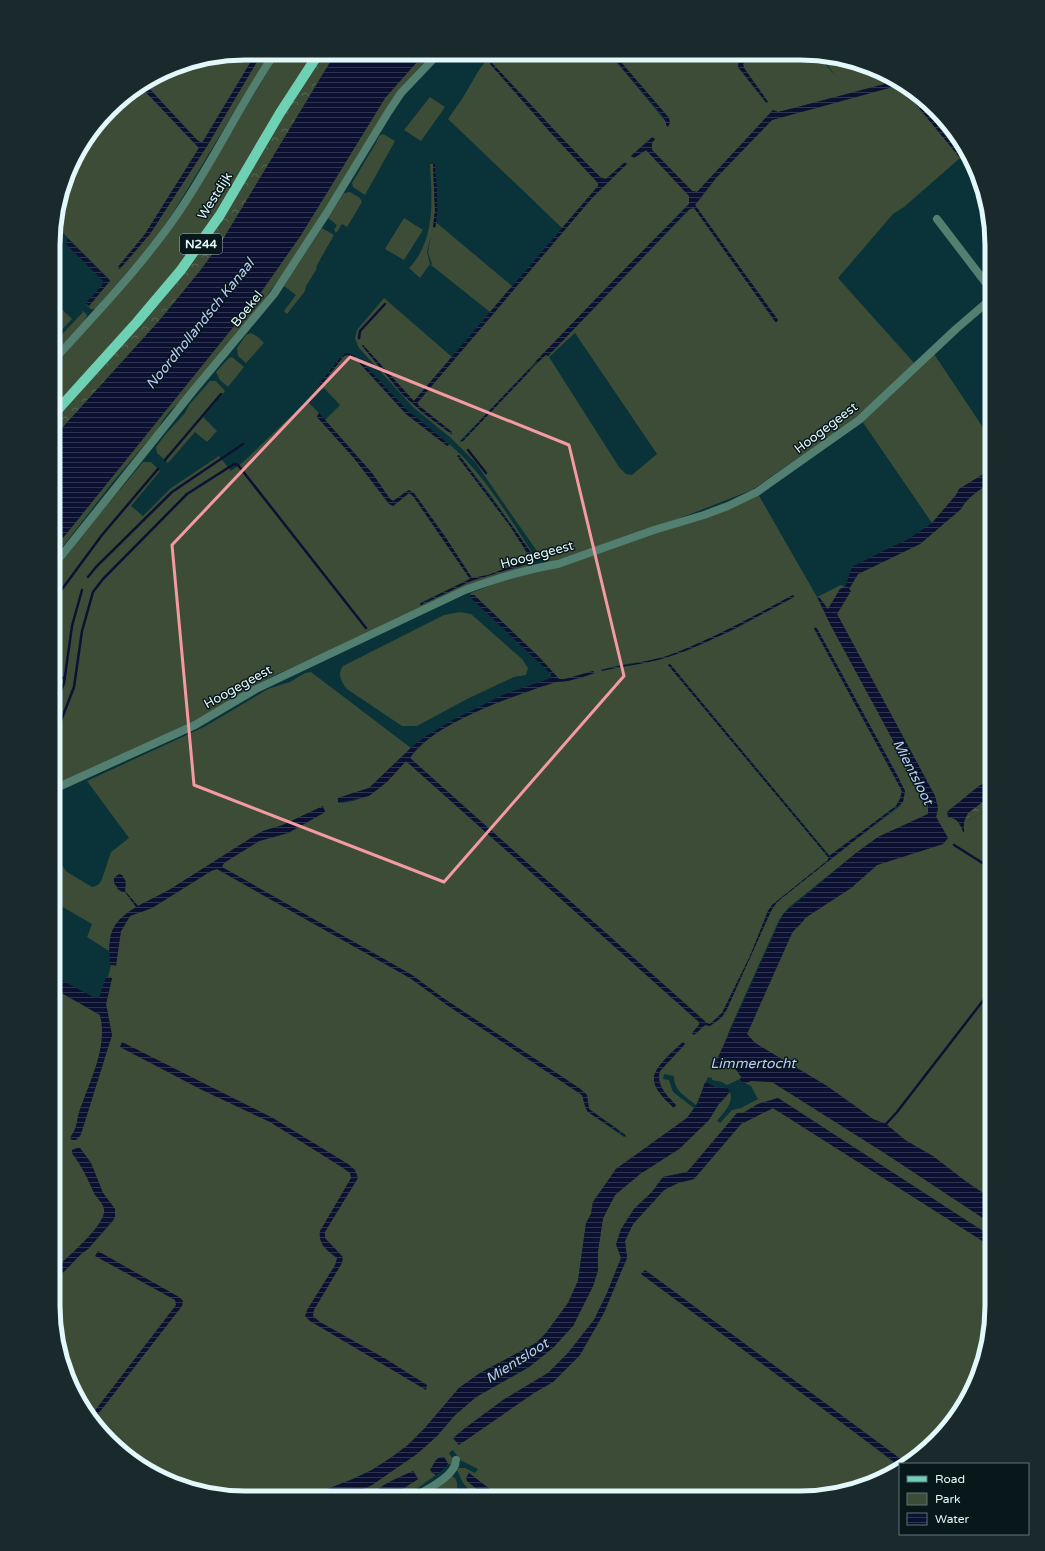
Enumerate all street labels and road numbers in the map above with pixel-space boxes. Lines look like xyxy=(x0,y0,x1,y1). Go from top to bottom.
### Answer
street label: Westdijk xyxy=(194,169,236,223)
road number: N244 xyxy=(180,234,222,254)
street label: Boekel xyxy=(228,288,266,330)
street label: Hoogegeest xyxy=(791,399,861,457)
street label: Hoogegeest xyxy=(499,538,575,572)
street label: Hoogegeest xyxy=(201,662,275,712)

